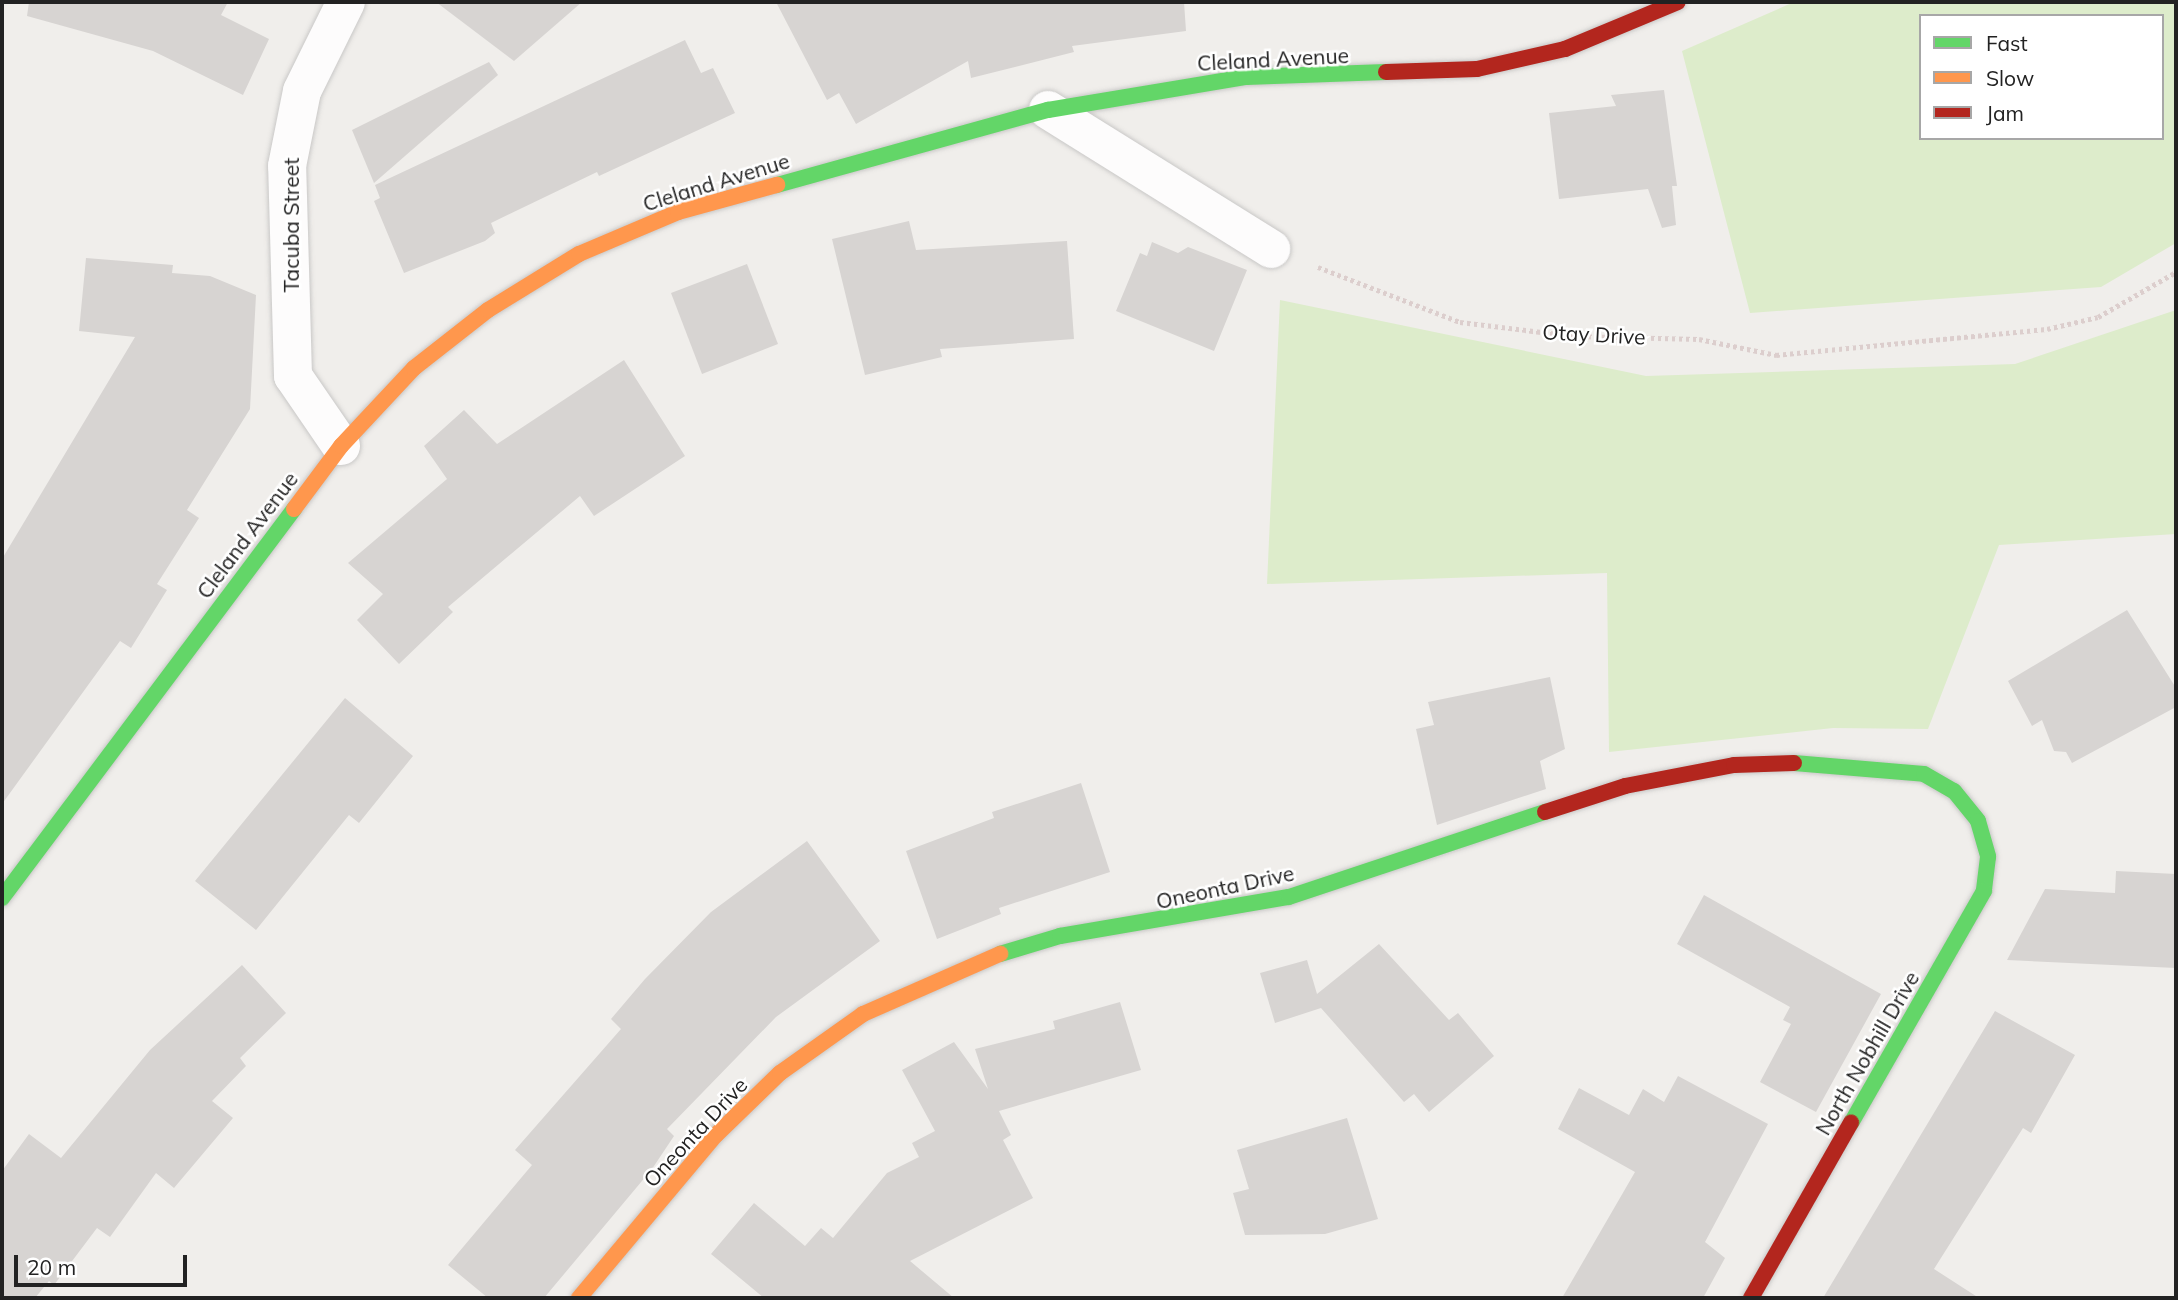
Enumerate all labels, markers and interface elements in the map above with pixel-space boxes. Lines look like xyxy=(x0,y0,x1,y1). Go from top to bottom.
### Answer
legend xyxy=(1919,14,2164,140)
text: Fast xyxy=(1986,30,2028,56)
street label: Cleland Avenue xyxy=(1196,42,1350,76)
text: Slow xyxy=(1986,65,2034,91)
text: Jam xyxy=(1986,100,2024,126)
street label: Cleland Avenue xyxy=(640,148,792,216)
street label: Tacuba Street xyxy=(278,158,304,292)
street label: Otay Drive xyxy=(1542,319,1646,349)
street label: Cleland Avenue xyxy=(191,467,303,603)
street label: Oneonta Drive xyxy=(1154,860,1296,914)
street label: North Nobhill Drive xyxy=(1810,967,1924,1139)
street label: Oneonta Drive xyxy=(638,1072,752,1192)
scale bar xyxy=(18,1240,191,1284)
text: 20 m xyxy=(27,1254,76,1280)

